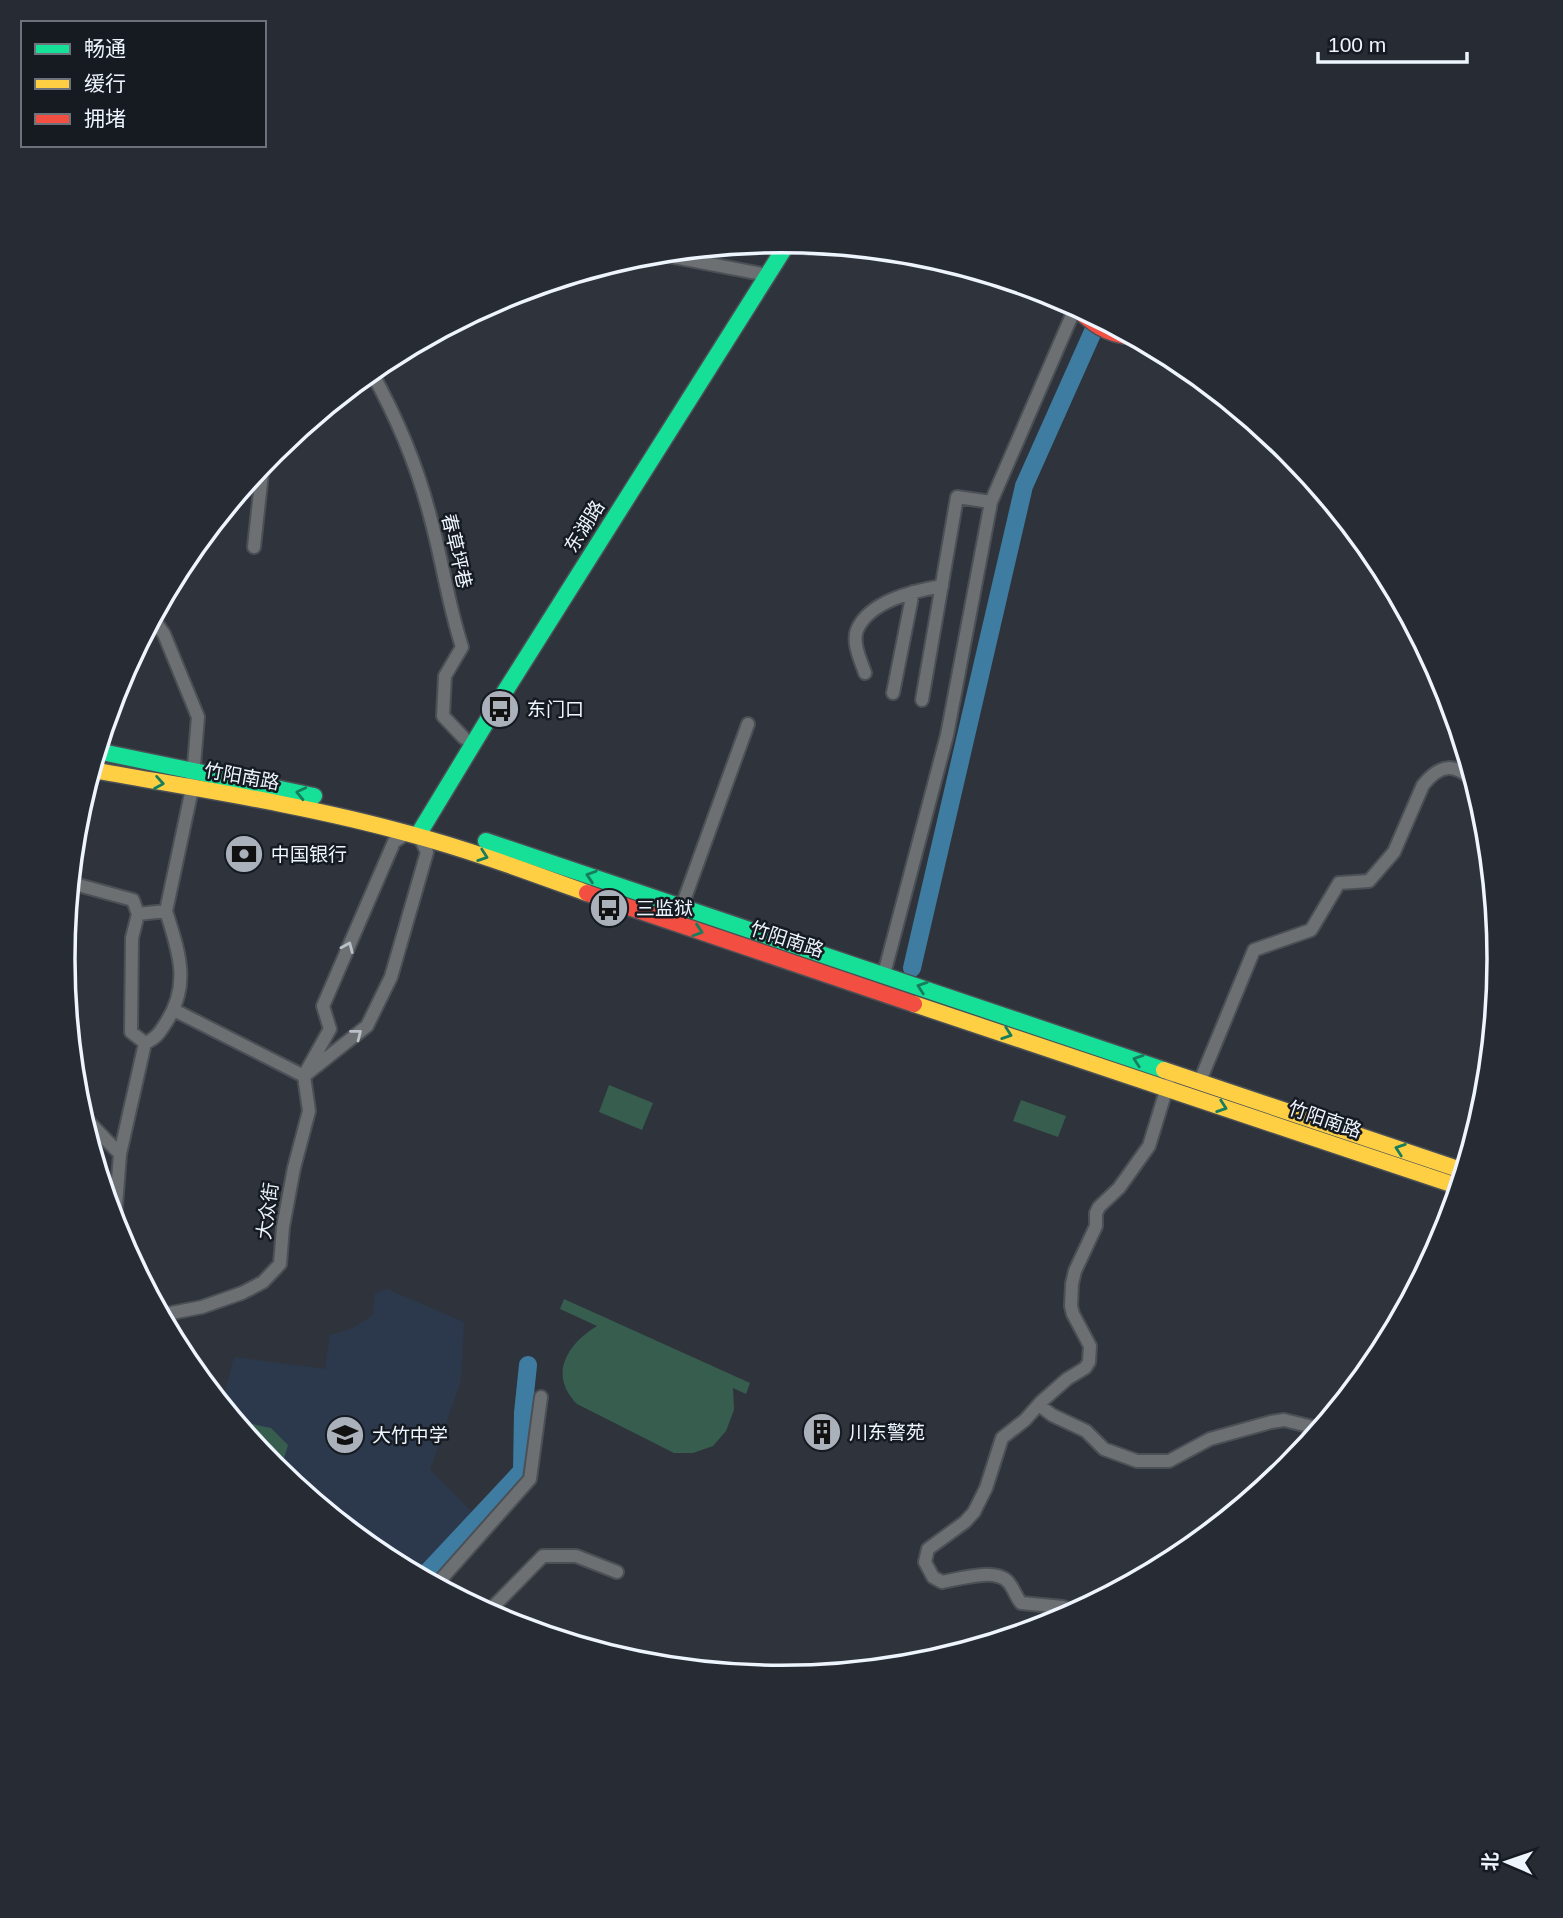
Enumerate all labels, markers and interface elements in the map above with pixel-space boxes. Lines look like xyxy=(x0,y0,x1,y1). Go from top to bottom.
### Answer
legend xyxy=(21,21,266,147)
scale bar xyxy=(1318,21,1467,65)
text: 100 m xyxy=(1328,33,1386,56)
text: 畅通 xyxy=(84,37,126,60)
text: 缓行 xyxy=(84,72,126,95)
text: 拥堵 xyxy=(84,107,126,130)
street label: 东湖路 xyxy=(560,497,608,556)
street label: 春草坪巷 xyxy=(438,512,475,591)
bus stop icon: 东门口 xyxy=(479,688,521,730)
place label: 东门口 xyxy=(527,699,584,720)
street label: 竹阳南路 xyxy=(203,760,281,793)
one-way arrow xyxy=(153,774,165,789)
one-way arrow xyxy=(295,787,307,801)
bank icon: 中国银行 xyxy=(223,833,265,875)
place label: 中国银行 xyxy=(271,844,347,865)
one-way arrow xyxy=(477,848,489,862)
one-way arrow xyxy=(585,869,597,884)
bus stop icon: 三监狱 xyxy=(588,887,630,929)
place label: 三监狱 xyxy=(636,898,693,919)
street label: 竹阳南路 xyxy=(747,918,826,961)
one-way arrow xyxy=(691,923,704,937)
one-way arrow xyxy=(340,942,354,954)
one-way arrow xyxy=(917,981,929,995)
one-way arrow xyxy=(1000,1026,1012,1040)
one-way arrow xyxy=(350,1030,362,1043)
one-way arrow xyxy=(1132,1054,1145,1068)
street label: 竹阳南路 xyxy=(1285,1097,1364,1142)
one-way arrow xyxy=(1216,1099,1228,1113)
one-way arrow xyxy=(1394,1143,1406,1157)
street label: 大众街 xyxy=(253,1181,282,1241)
building icon: 川东警苑 xyxy=(801,1411,843,1453)
school or university icon: 大竹中学 xyxy=(324,1414,366,1456)
place label: 川东警苑 xyxy=(849,1422,925,1443)
place label: 大竹中学 xyxy=(372,1425,448,1446)
north arrow xyxy=(1472,1827,1542,1897)
text: 北 xyxy=(1480,1852,1501,1871)

